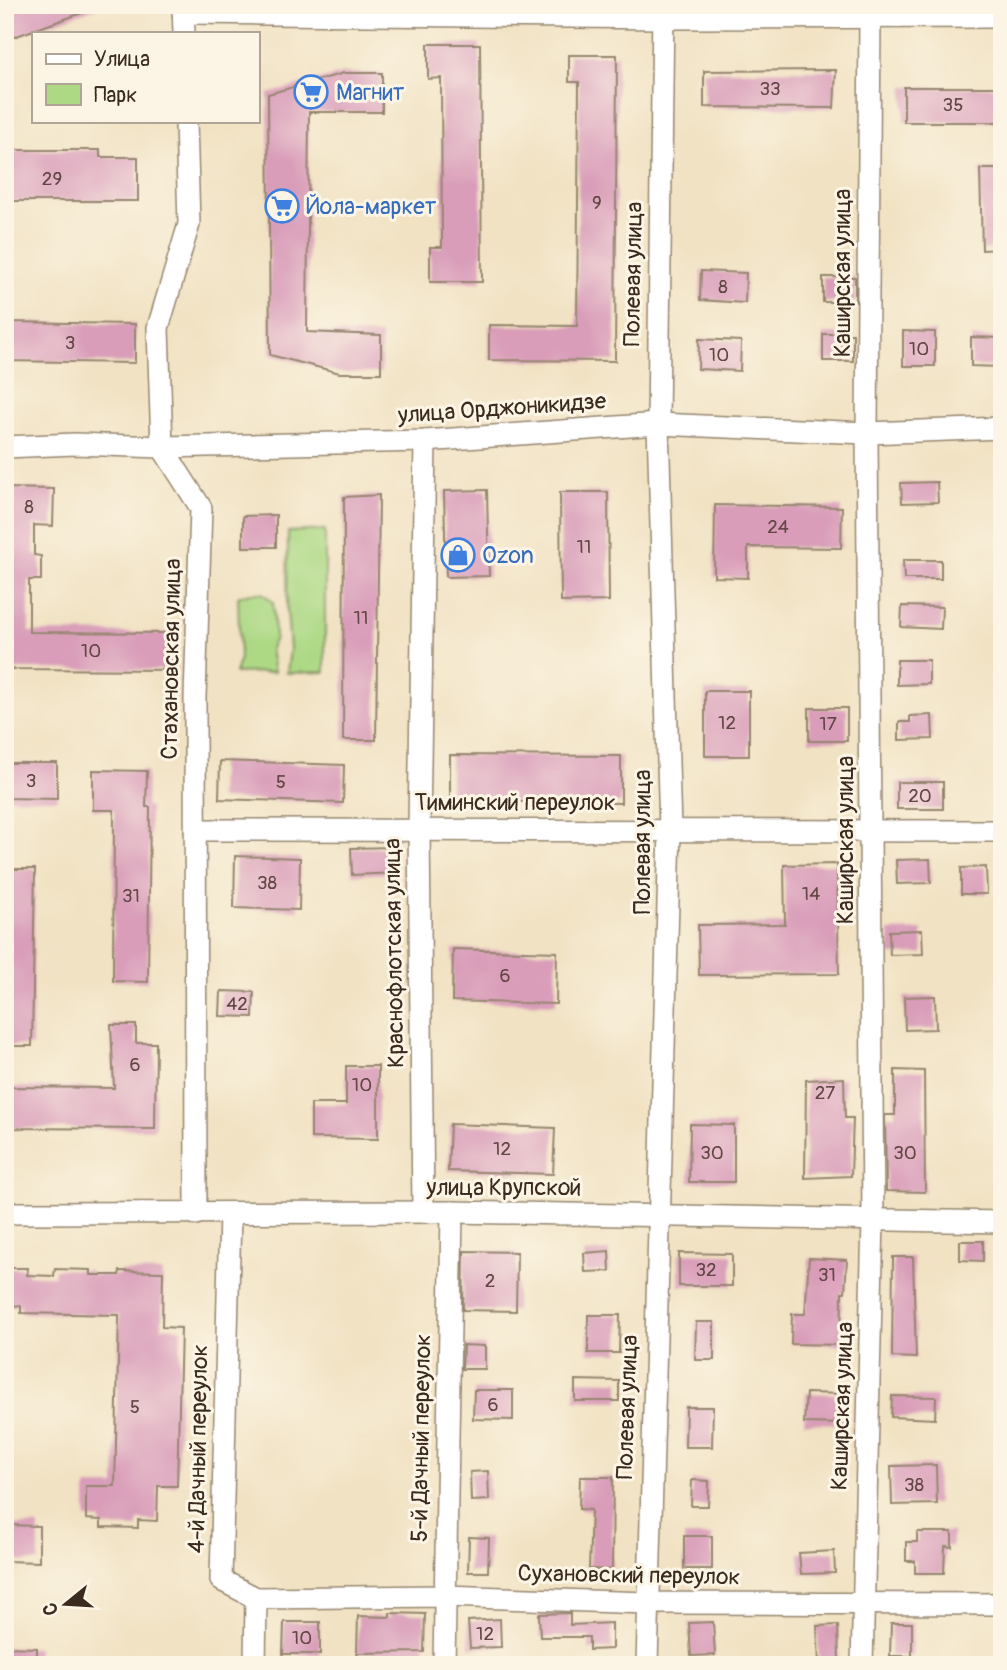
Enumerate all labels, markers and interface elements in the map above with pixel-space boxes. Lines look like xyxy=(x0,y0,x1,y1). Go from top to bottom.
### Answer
legend xyxy=(32,32,259,122)
text: Улица xyxy=(94,46,150,73)
supermarket icon: Магнит xyxy=(292,73,330,111)
house number: 33 xyxy=(759,77,781,101)
place label: Магнит xyxy=(336,78,405,107)
text: Парк xyxy=(94,82,137,109)
house number: 35 xyxy=(943,93,963,117)
house number: 29 xyxy=(42,167,62,191)
supermarket icon: Йола-маркет xyxy=(263,187,301,225)
street label: Каширская улица xyxy=(828,189,857,357)
house number: 9 xyxy=(592,191,602,215)
place label: Йола-маркет xyxy=(306,192,437,221)
street label: Полевая улица xyxy=(617,201,649,347)
house number: 8 xyxy=(718,275,728,299)
house number: 3 xyxy=(65,331,75,355)
house number: 10 xyxy=(909,337,929,361)
house number: 10 xyxy=(709,343,729,367)
street label: улица Орджоникидзе xyxy=(396,386,608,430)
house number: 8 xyxy=(24,495,34,519)
house number: 24 xyxy=(767,515,789,539)
house number: 11 xyxy=(577,535,591,559)
shop icon: Ozon xyxy=(439,536,477,574)
place label: Ozon xyxy=(482,541,534,570)
street label: Стахановская улица xyxy=(155,558,187,760)
house number: 11 xyxy=(354,606,368,630)
house number: 10 xyxy=(81,639,101,663)
house number: 12 xyxy=(718,711,736,735)
house number: 17 xyxy=(819,712,837,736)
street label: Каширская улица xyxy=(831,756,860,924)
house number: 3 xyxy=(26,769,36,793)
house number: 5 xyxy=(276,770,286,794)
street label: Полевая улица xyxy=(628,770,657,914)
house number: 20 xyxy=(908,784,932,808)
street label: Тиминский переулок xyxy=(414,788,616,817)
street label: Краснофлотская улица xyxy=(377,838,411,1068)
house number: 38 xyxy=(257,871,277,895)
house number: 14 xyxy=(802,882,820,906)
house number: 31 xyxy=(122,884,140,908)
house number: 6 xyxy=(499,964,511,988)
house number: 42 xyxy=(226,992,248,1016)
house number: 6 xyxy=(129,1053,141,1077)
house number: 10 xyxy=(352,1073,372,1097)
house number: 27 xyxy=(815,1081,835,1105)
house number: 12 xyxy=(493,1137,511,1161)
house number: 30 xyxy=(700,1141,724,1165)
house number: 30 xyxy=(893,1141,917,1165)
street label: улица Крупской xyxy=(426,1173,581,1202)
house number: 32 xyxy=(695,1258,717,1282)
house number: 31 xyxy=(818,1263,836,1287)
house number: 2 xyxy=(485,1269,495,1293)
street label: Каширская улица xyxy=(825,1321,859,1491)
street label: 5-й Дачный переулок xyxy=(405,1334,437,1542)
street label: Полевая улица xyxy=(610,1334,644,1480)
street label: 4-й Дачный переулок xyxy=(182,1344,214,1554)
house number: 6 xyxy=(487,1393,499,1417)
house number: 5 xyxy=(130,1395,140,1419)
house number: 38 xyxy=(904,1473,924,1497)
street label: Сухановский переулок xyxy=(517,1559,741,1591)
north arrow xyxy=(32,1568,102,1638)
text: С xyxy=(37,1599,64,1618)
house number: 12 xyxy=(476,1622,494,1646)
house number: 10 xyxy=(292,1626,312,1650)

